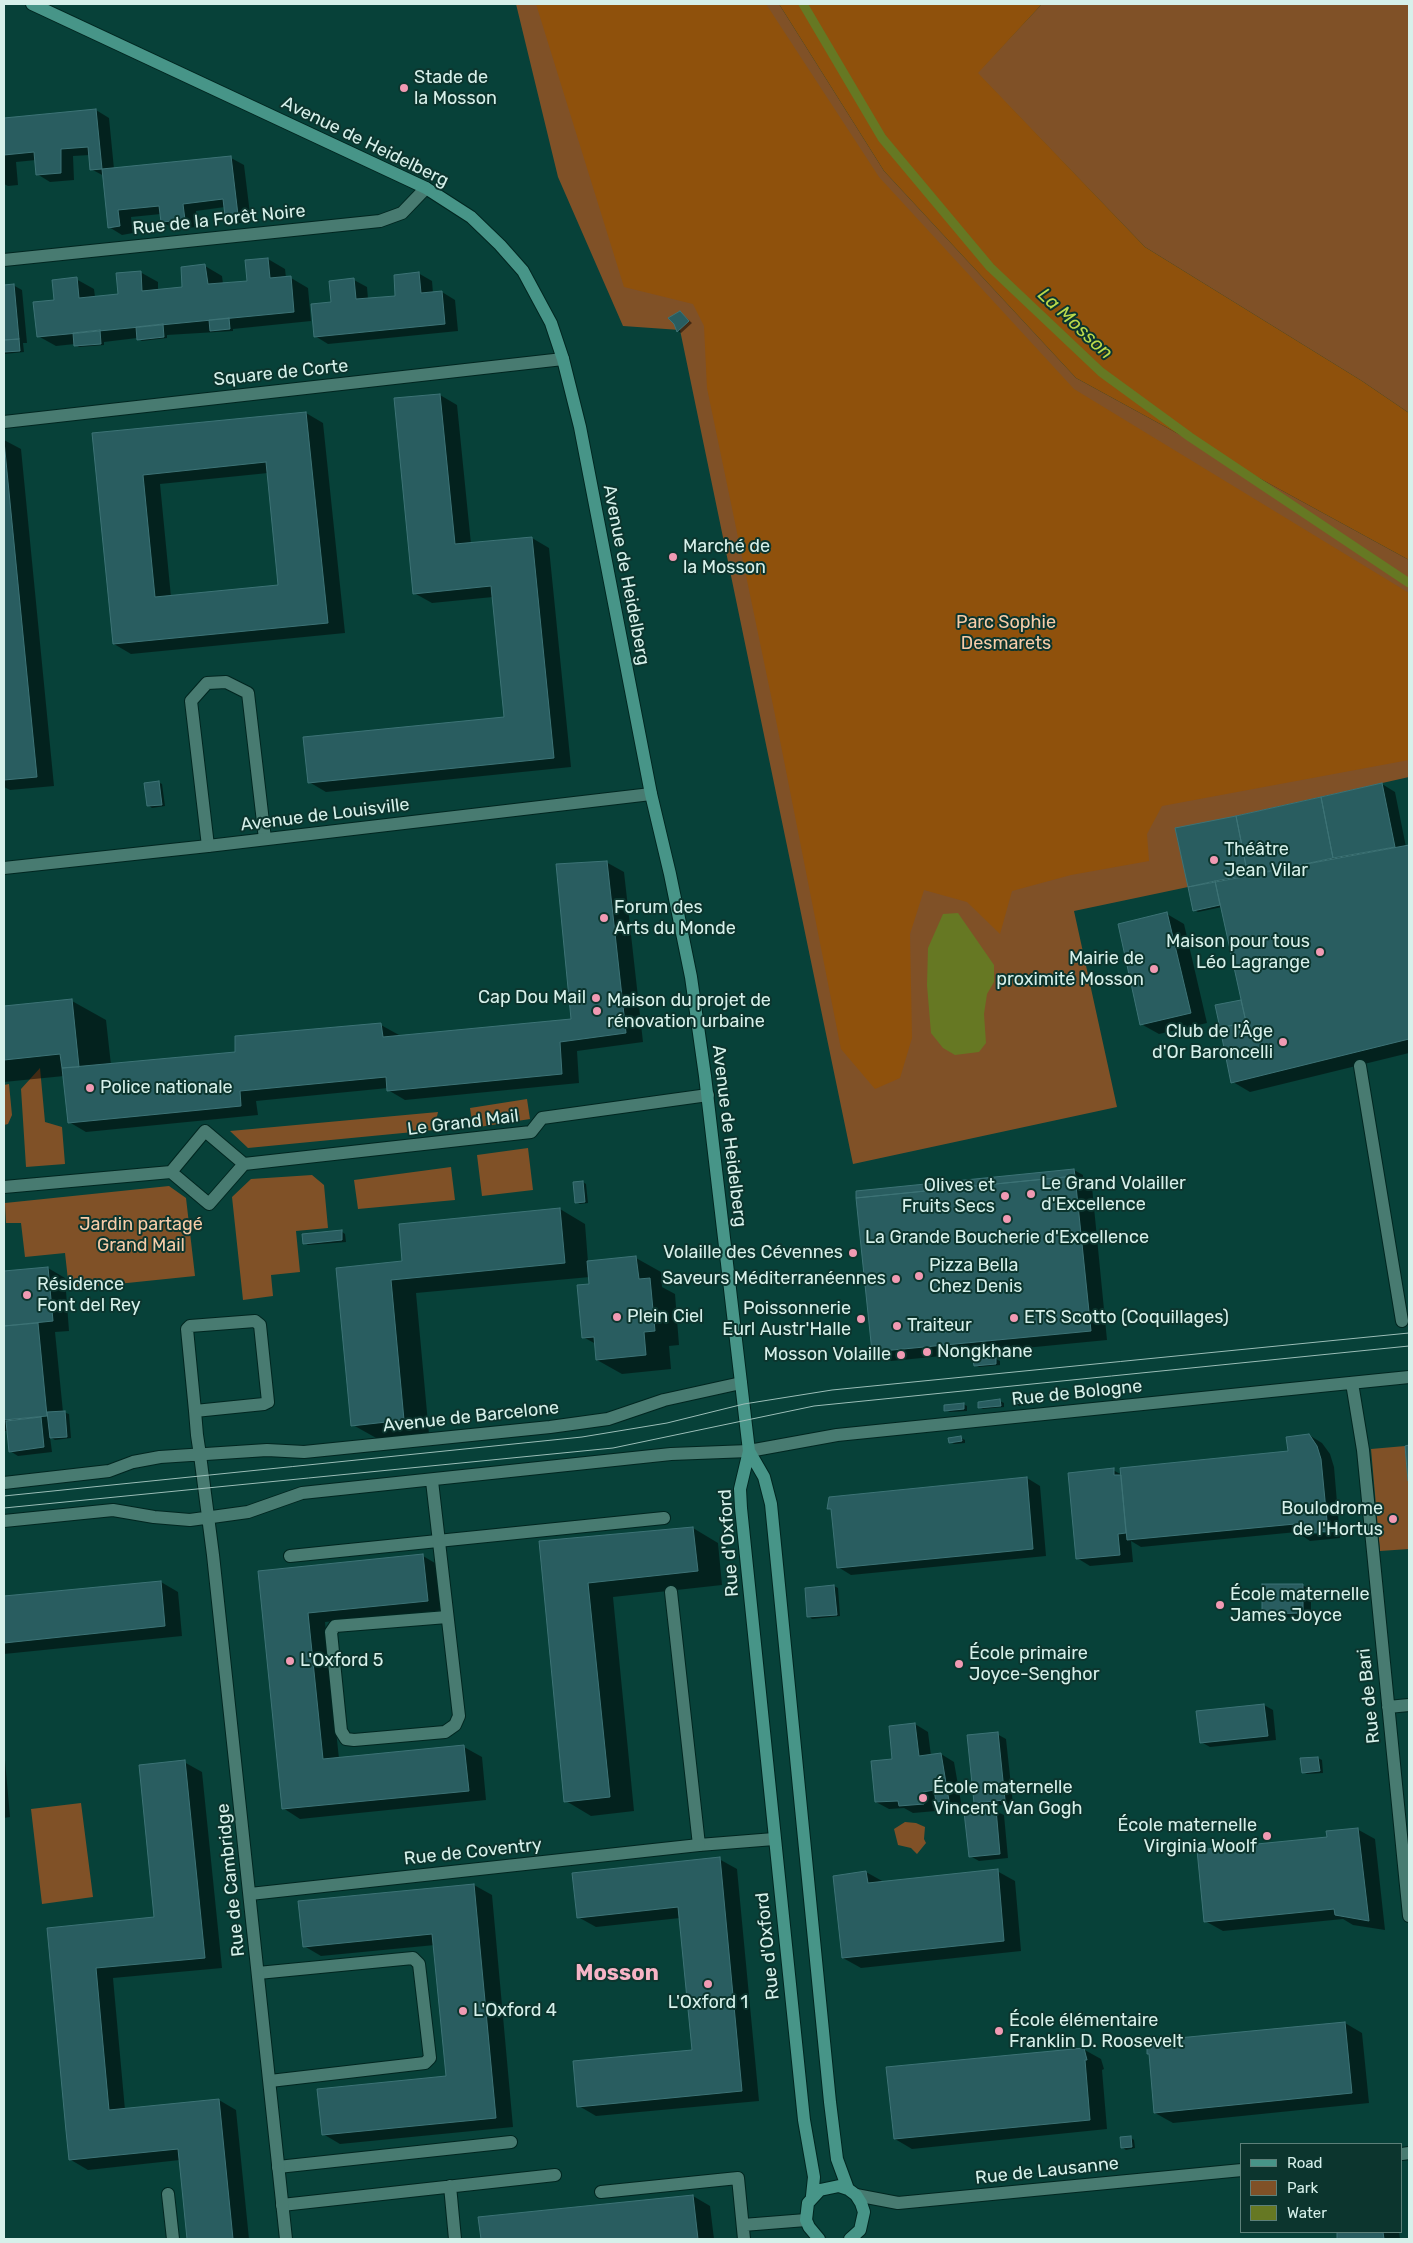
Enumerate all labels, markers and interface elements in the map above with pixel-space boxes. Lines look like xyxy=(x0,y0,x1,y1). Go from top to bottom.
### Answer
place label: Stade de la Mosson xyxy=(414,67,497,110)
marker: Stade de la Mosson xyxy=(398,82,410,94)
street label: Avenue de Heidelberg xyxy=(278,92,452,192)
street label: Rue de la Forêt Noire xyxy=(131,200,307,240)
water label: La Mosson xyxy=(1033,284,1117,364)
street label: Square de Corte xyxy=(213,355,349,391)
street label: Avenue de Heidelberg xyxy=(598,483,654,667)
place label: Marché de la Mosson xyxy=(683,536,770,578)
marker: Marché de la Mosson xyxy=(667,551,679,563)
park label: Parc Sophie Desmarets xyxy=(956,612,1056,654)
street label: Avenue de Louisville xyxy=(239,794,411,836)
place label: Théâtre Jean Vilar xyxy=(1224,839,1308,882)
marker: Théâtre Jean Vilar xyxy=(1208,854,1220,866)
place label: Forum des Arts du Monde xyxy=(614,897,736,940)
marker: Forum des Arts du Monde xyxy=(598,912,610,924)
place label: Maison pour tous Léo Lagrange xyxy=(1166,931,1310,974)
marker: Maison pour tous Léo Lagrange xyxy=(1314,946,1326,958)
place label: Mairie de proximité Mosson xyxy=(996,948,1144,991)
marker: Mairie de proximité Mosson xyxy=(1148,963,1160,975)
place label: Cap Dou Mail xyxy=(478,987,586,1009)
place label: Maison du projet de rénovation urbaine xyxy=(607,990,771,1032)
marker: Cap Dou Mail xyxy=(590,992,602,1004)
marker: Maison du projet de rénovation urbaine xyxy=(591,1005,603,1017)
place label: Club de l'Âge d'Or Baroncelli xyxy=(1152,1021,1273,1064)
marker: Club de l'Âge d'Or Baroncelli xyxy=(1277,1036,1289,1048)
street label: Avenue de Heidelberg xyxy=(707,1044,751,1228)
place label: Police nationale xyxy=(100,1077,233,1099)
marker: Police nationale xyxy=(84,1082,96,1094)
street label: Le Grand Mail xyxy=(406,1105,520,1141)
place label: Le Grand Volailler d'Excellence xyxy=(1041,1173,1186,1216)
place label: Olives et Fruits Secs xyxy=(902,1175,995,1218)
marker: Le Grand Volailler d'Excellence xyxy=(1025,1188,1037,1200)
marker: Olives et Fruits Secs xyxy=(999,1190,1011,1202)
marker: La Grande Boucherie d'Excellence xyxy=(1001,1213,1013,1225)
park label: Jardin partagé Grand Mail xyxy=(79,1214,203,1256)
place label: La Grande Boucherie d'Excellence xyxy=(865,1227,1149,1249)
place label: Volaille des Cévennes xyxy=(663,1242,843,1264)
marker: Volaille des Cévennes xyxy=(847,1247,859,1259)
place label: Pizza Bella Chez Denis xyxy=(929,1255,1023,1298)
place label: Saveurs Méditerranéennes xyxy=(662,1268,886,1290)
marker: Pizza Bella Chez Denis xyxy=(913,1270,925,1282)
marker: Saveurs Méditerranéennes xyxy=(890,1273,902,1285)
place label: Résidence Font del Rey xyxy=(37,1274,141,1316)
marker: Résidence Font del Rey xyxy=(21,1289,33,1301)
place label: Poissonnerie Eurl Austr'Halle xyxy=(722,1298,851,1340)
place label: Plein Ciel xyxy=(627,1306,703,1328)
place label: ETS Scotto (Coquillages) xyxy=(1024,1307,1229,1329)
marker: Plein Ciel xyxy=(611,1311,623,1323)
marker: ETS Scotto (Coquillages) xyxy=(1008,1312,1020,1324)
marker: Poissonnerie Eurl Austr'Halle xyxy=(855,1313,867,1325)
place label: Traiteur xyxy=(907,1315,972,1337)
marker: Traiteur xyxy=(891,1320,903,1332)
place label: Nongkhane xyxy=(937,1341,1033,1363)
place label: Mosson Volaille xyxy=(764,1344,891,1366)
marker: Nongkhane xyxy=(921,1346,933,1358)
marker: Mosson Volaille xyxy=(895,1349,907,1361)
street label: Rue de Bologne xyxy=(1011,1375,1143,1411)
street label: Avenue de Barcelone xyxy=(382,1397,560,1437)
street label: Rue d'Oxford xyxy=(714,1488,744,1598)
place label: Boulodrome de l'Hortus xyxy=(1281,1498,1383,1540)
marker: Boulodrome de l'Hortus xyxy=(1387,1513,1399,1525)
place label: École maternelle James Joyce xyxy=(1230,1584,1370,1626)
marker: École maternelle James Joyce xyxy=(1214,1599,1226,1611)
place label: École primaire Joyce-Senghor xyxy=(969,1643,1099,1686)
street label: Rue de Bari xyxy=(1353,1647,1385,1745)
place label: L'Oxford 5 xyxy=(300,1650,384,1672)
marker: L'Oxford 5 xyxy=(284,1655,296,1667)
marker: École primaire Joyce-Senghor xyxy=(953,1658,965,1670)
place label: École maternelle Vincent Van Gogh xyxy=(933,1777,1083,1820)
marker: École maternelle Vincent Van Gogh xyxy=(917,1792,929,1804)
street label: Rue de Cambridge xyxy=(212,1802,250,1958)
place label: École maternelle Virginia Woolf xyxy=(1117,1815,1257,1858)
marker: École maternelle Virginia Woolf xyxy=(1261,1830,1273,1842)
street label: Rue de Coventry xyxy=(403,1834,543,1870)
street label: Rue d'Oxford xyxy=(752,1891,784,2001)
district label: Mosson xyxy=(575,1961,659,1987)
marker: L'Oxford 1 xyxy=(702,1978,714,1990)
place label: L'Oxford 1 xyxy=(668,1992,748,2014)
place label: L'Oxford 4 xyxy=(473,2000,557,2022)
marker: L'Oxford 4 xyxy=(457,2005,469,2017)
place label: École élémentaire Franklin D. Roosevelt xyxy=(1009,2010,1184,2052)
marker: École élémentaire Franklin D. Roosevelt xyxy=(993,2025,1005,2037)
legend xyxy=(1240,2143,1403,2233)
street label: Rue de Lausanne xyxy=(974,2153,1120,2189)
text: Road xyxy=(1287,2154,1323,2172)
text: Park xyxy=(1287,2179,1318,2197)
text: Water xyxy=(1287,2204,1327,2222)

